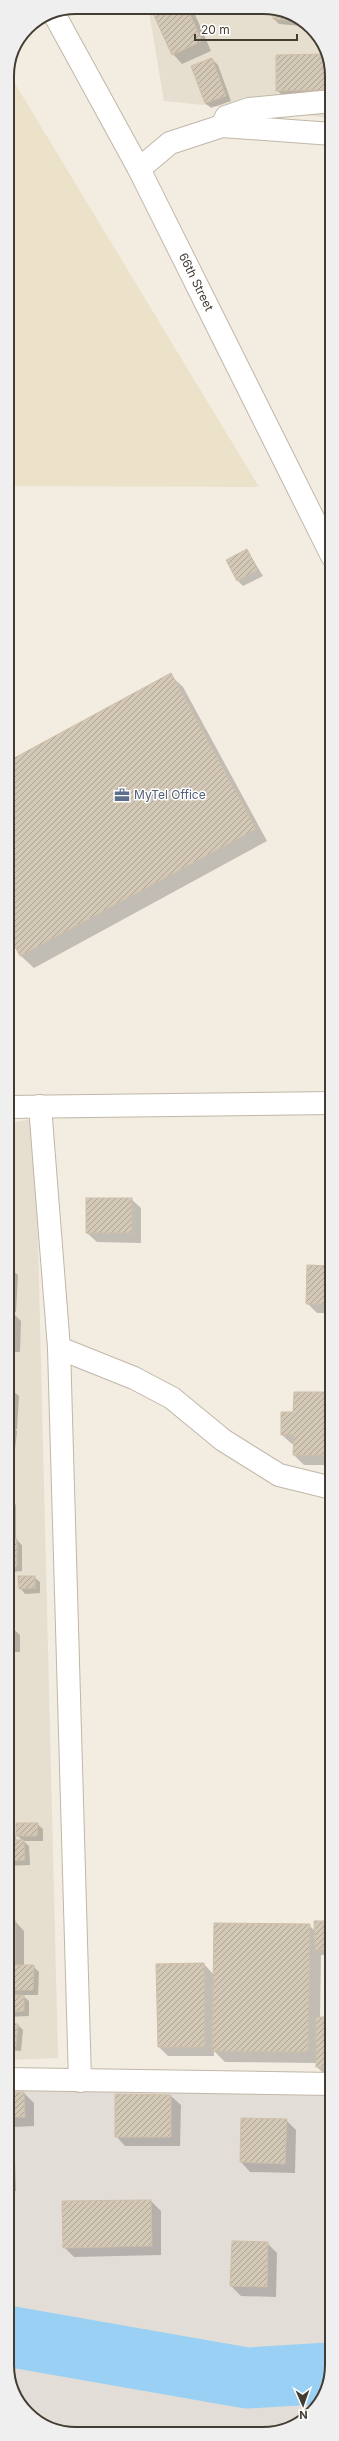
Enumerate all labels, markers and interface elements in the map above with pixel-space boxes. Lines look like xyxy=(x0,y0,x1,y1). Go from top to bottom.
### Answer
scale bar xyxy=(195,16,297,42)
text: 20 m xyxy=(201,22,230,37)
street label: 66th Street xyxy=(176,250,217,314)
office icon: MyTel Office xyxy=(113,786,131,804)
place label: MyTel Office xyxy=(134,787,206,802)
north arrow xyxy=(283,2385,323,2425)
text: N xyxy=(299,2408,308,2422)

